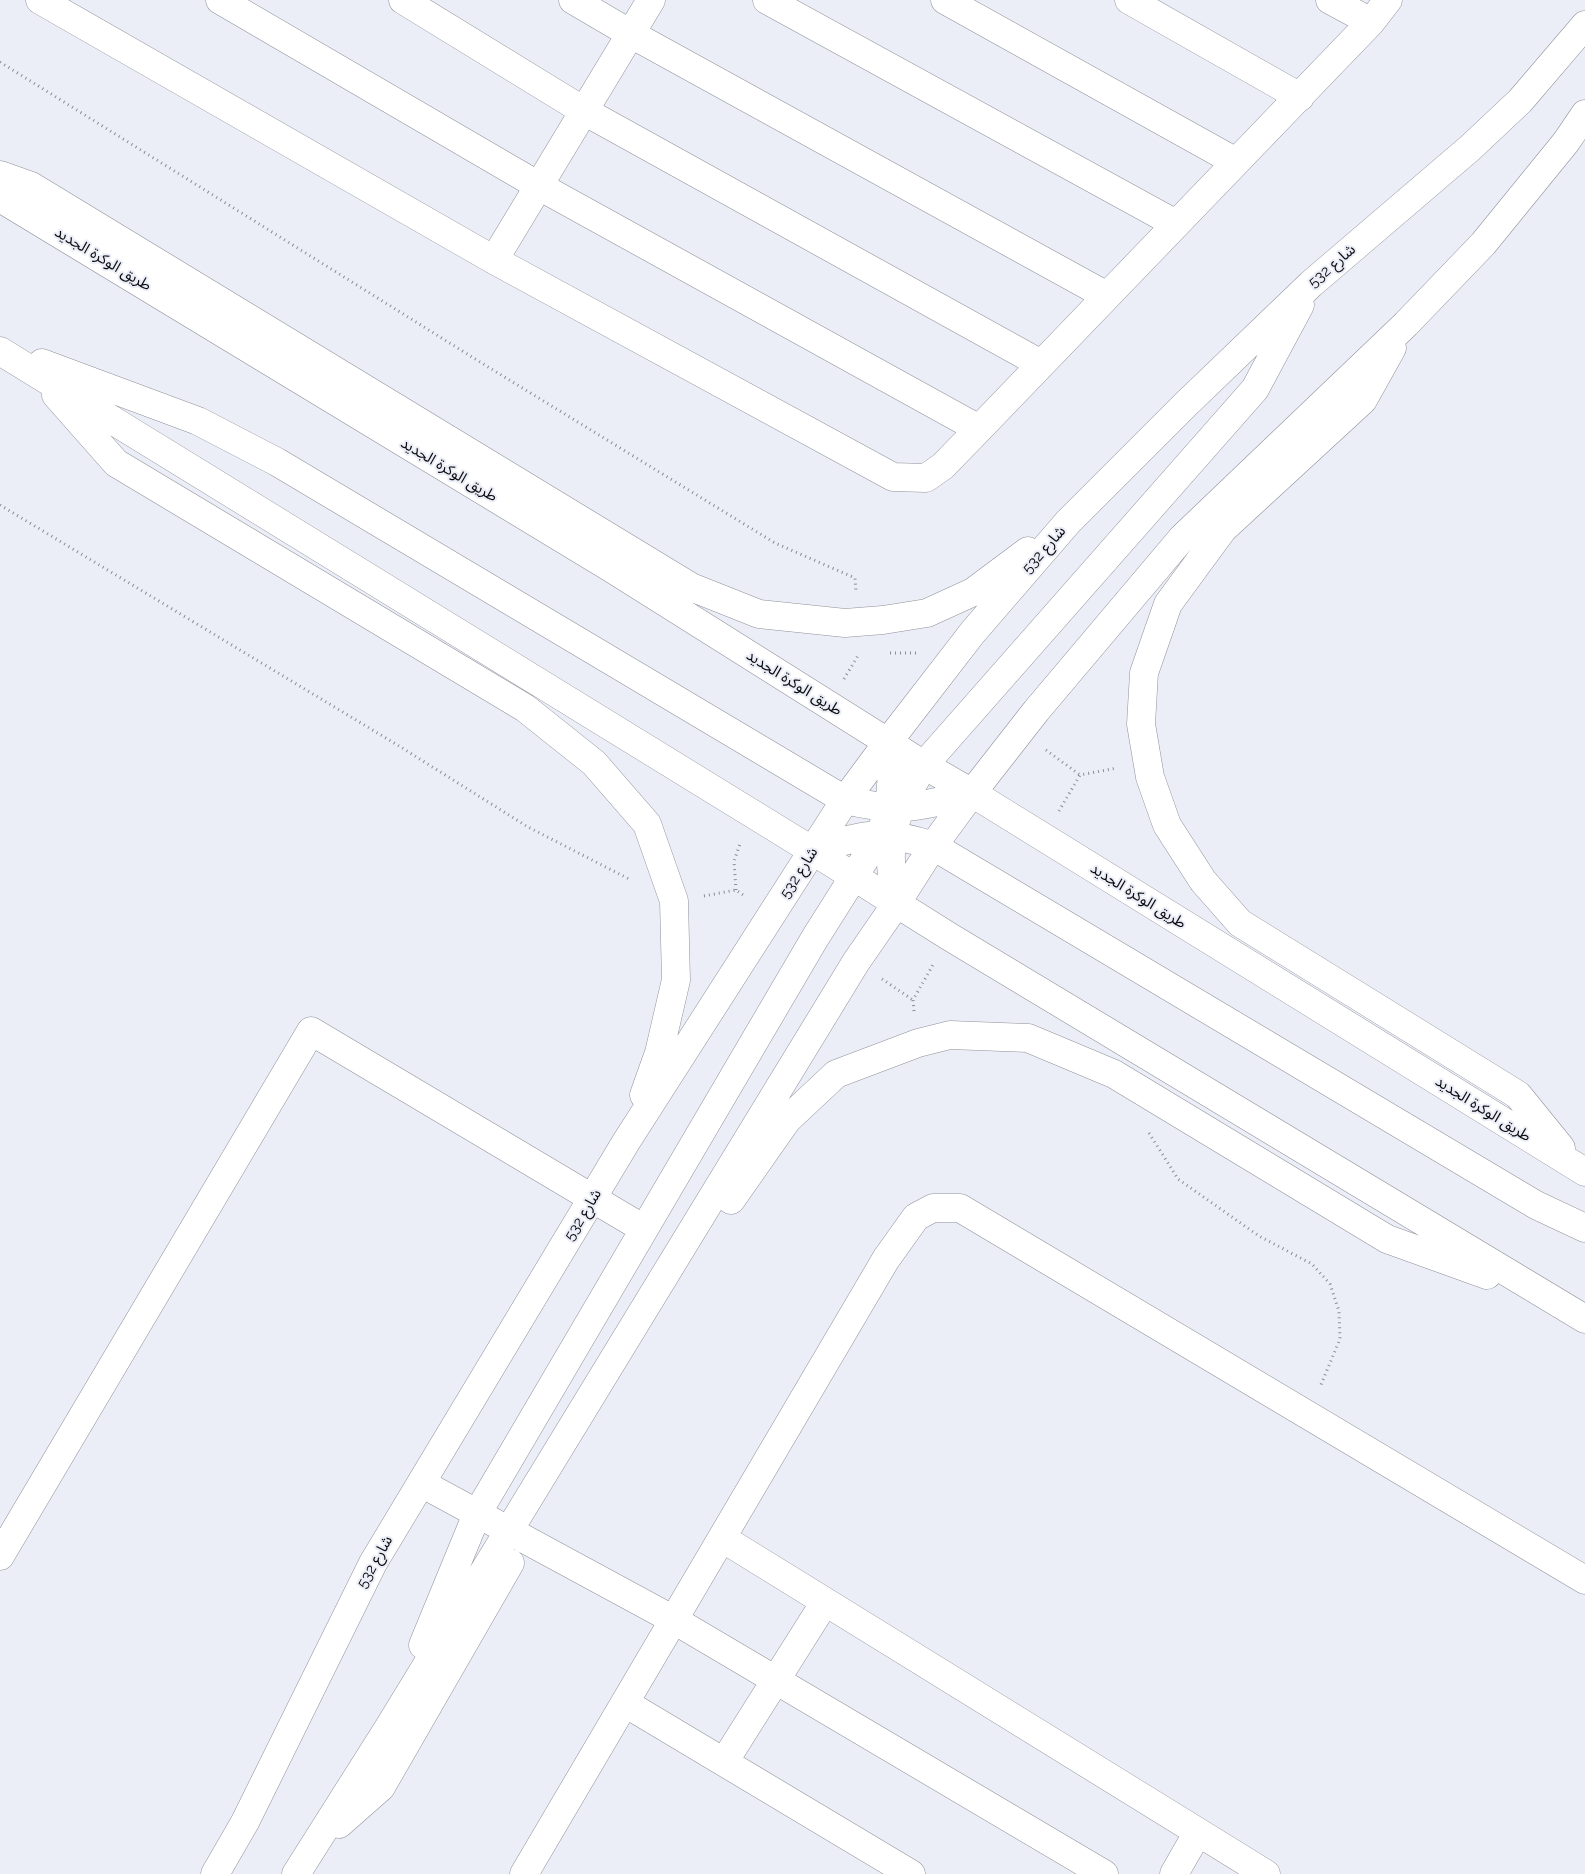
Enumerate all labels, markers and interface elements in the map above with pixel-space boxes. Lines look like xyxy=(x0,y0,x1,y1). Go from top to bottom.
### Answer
street label: طريق الوكرة الجديد xyxy=(51,223,155,295)
street label: شارع 532 xyxy=(1305,240,1359,292)
street label: طريق الوكرة الجديد xyxy=(397,434,501,506)
street label: شارع 532 xyxy=(1018,523,1070,577)
street label: طريق الوكرة الجديد xyxy=(743,646,845,720)
street label: شارع 532 xyxy=(776,844,822,902)
street label: طريق الوكرة الجديد xyxy=(1087,859,1189,933)
street label: طريق الوكرة الجديد xyxy=(1432,1072,1534,1146)
street label: شارع 532 xyxy=(561,1186,605,1244)
street label: شارع 532 xyxy=(353,1533,397,1591)

